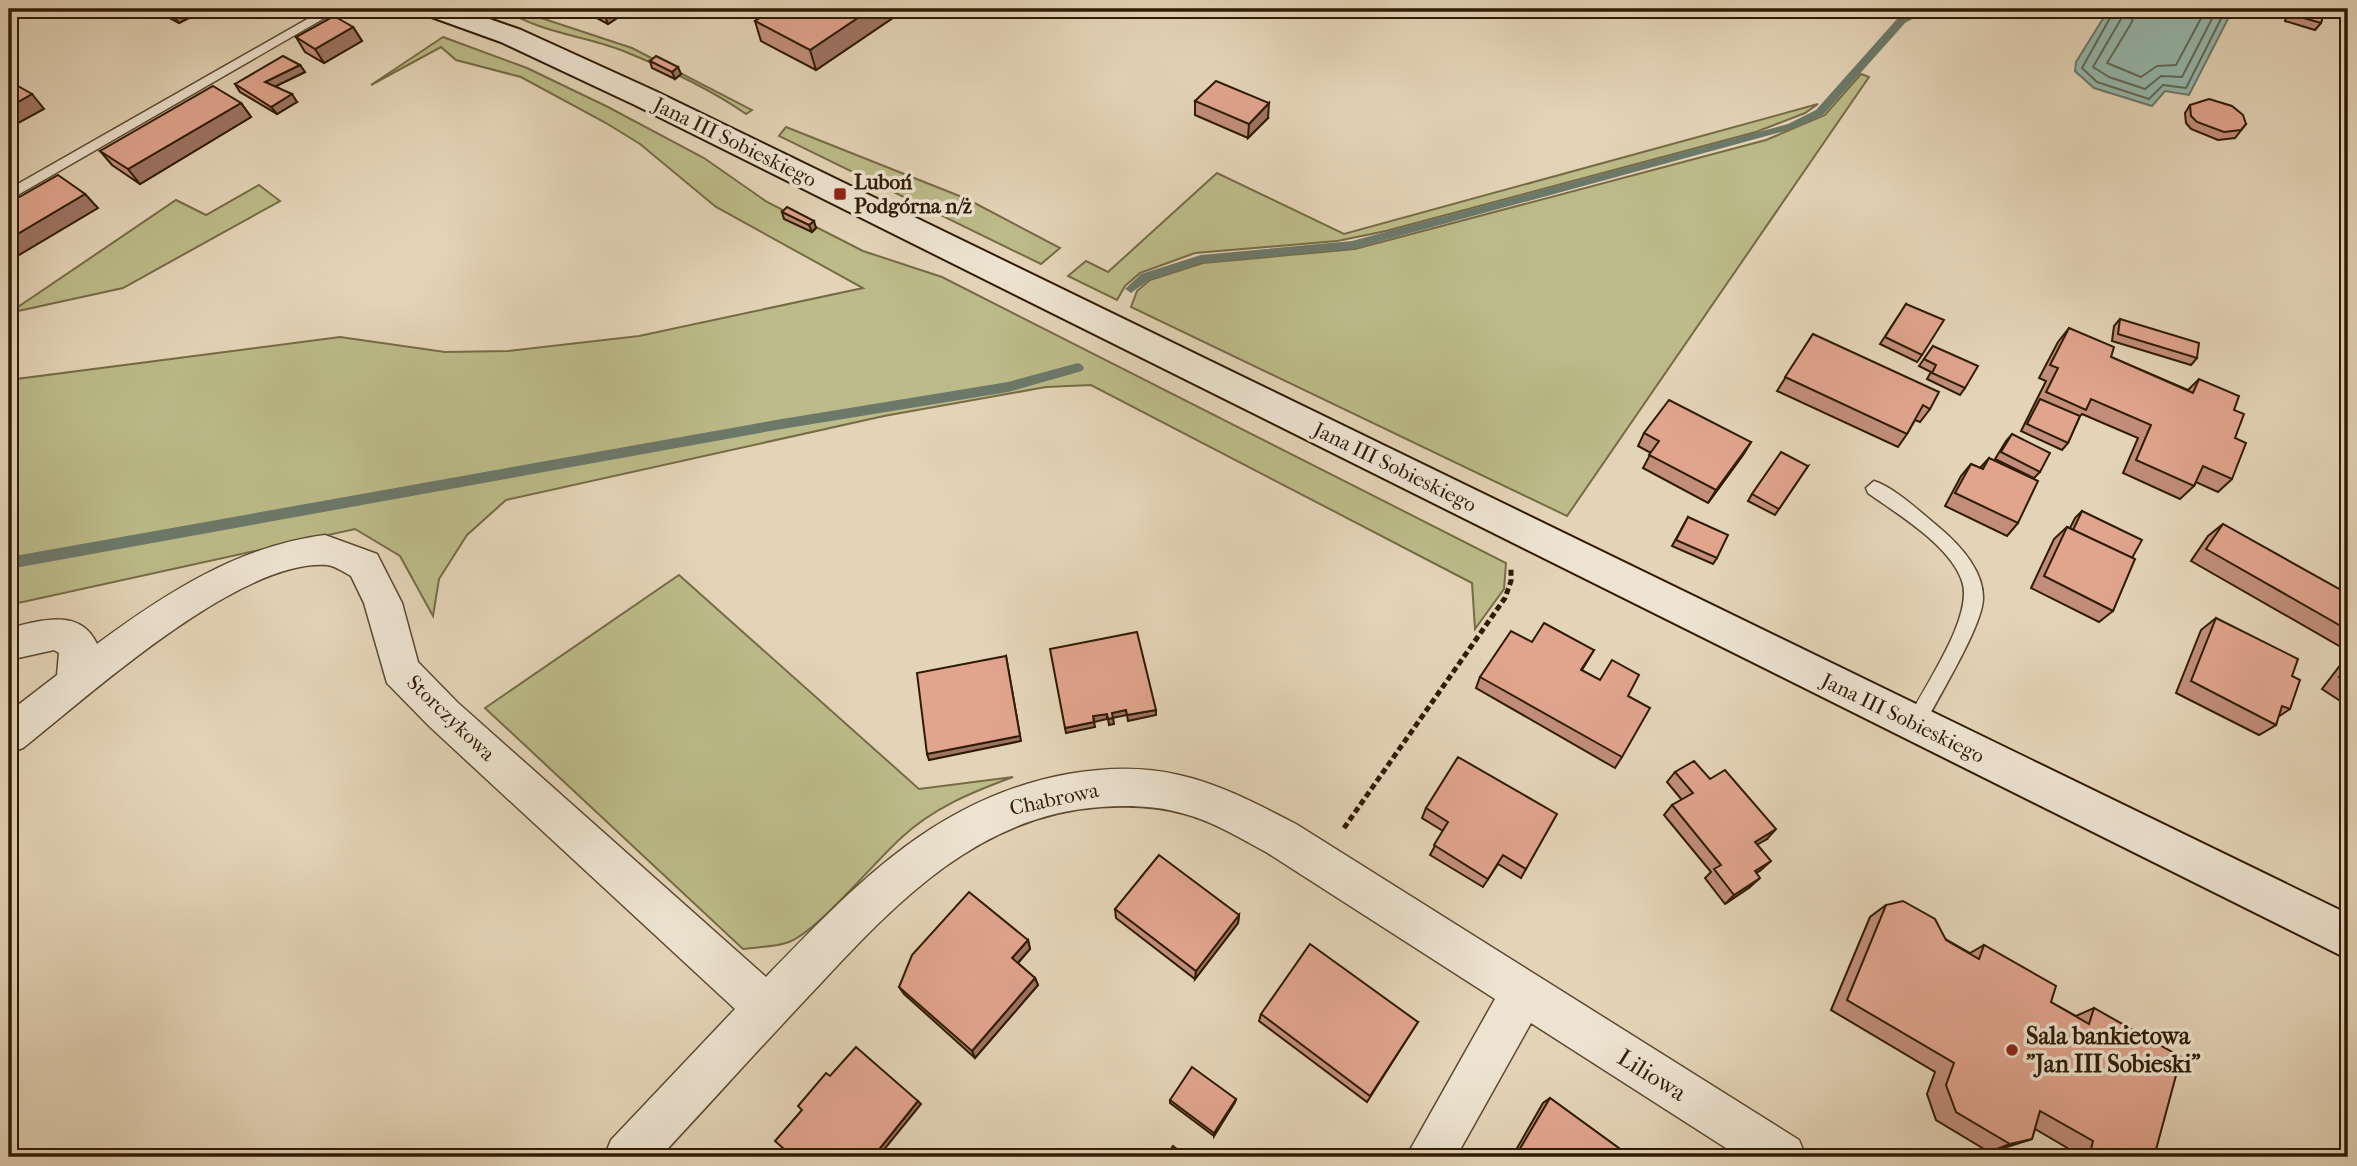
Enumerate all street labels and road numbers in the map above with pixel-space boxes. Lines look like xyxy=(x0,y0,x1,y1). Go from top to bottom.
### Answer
street label: Jana III Sobieskiego xyxy=(648,91,820,192)
street label: Jana III Sobieskiego xyxy=(1308,416,1480,517)
street label: Jana III Sobieskiego xyxy=(1816,667,1988,768)
street label: Storczykowa xyxy=(402,670,500,766)
street label: Chabrowa xyxy=(1007,778,1101,820)
street label: Liliowa xyxy=(1613,1043,1692,1107)

